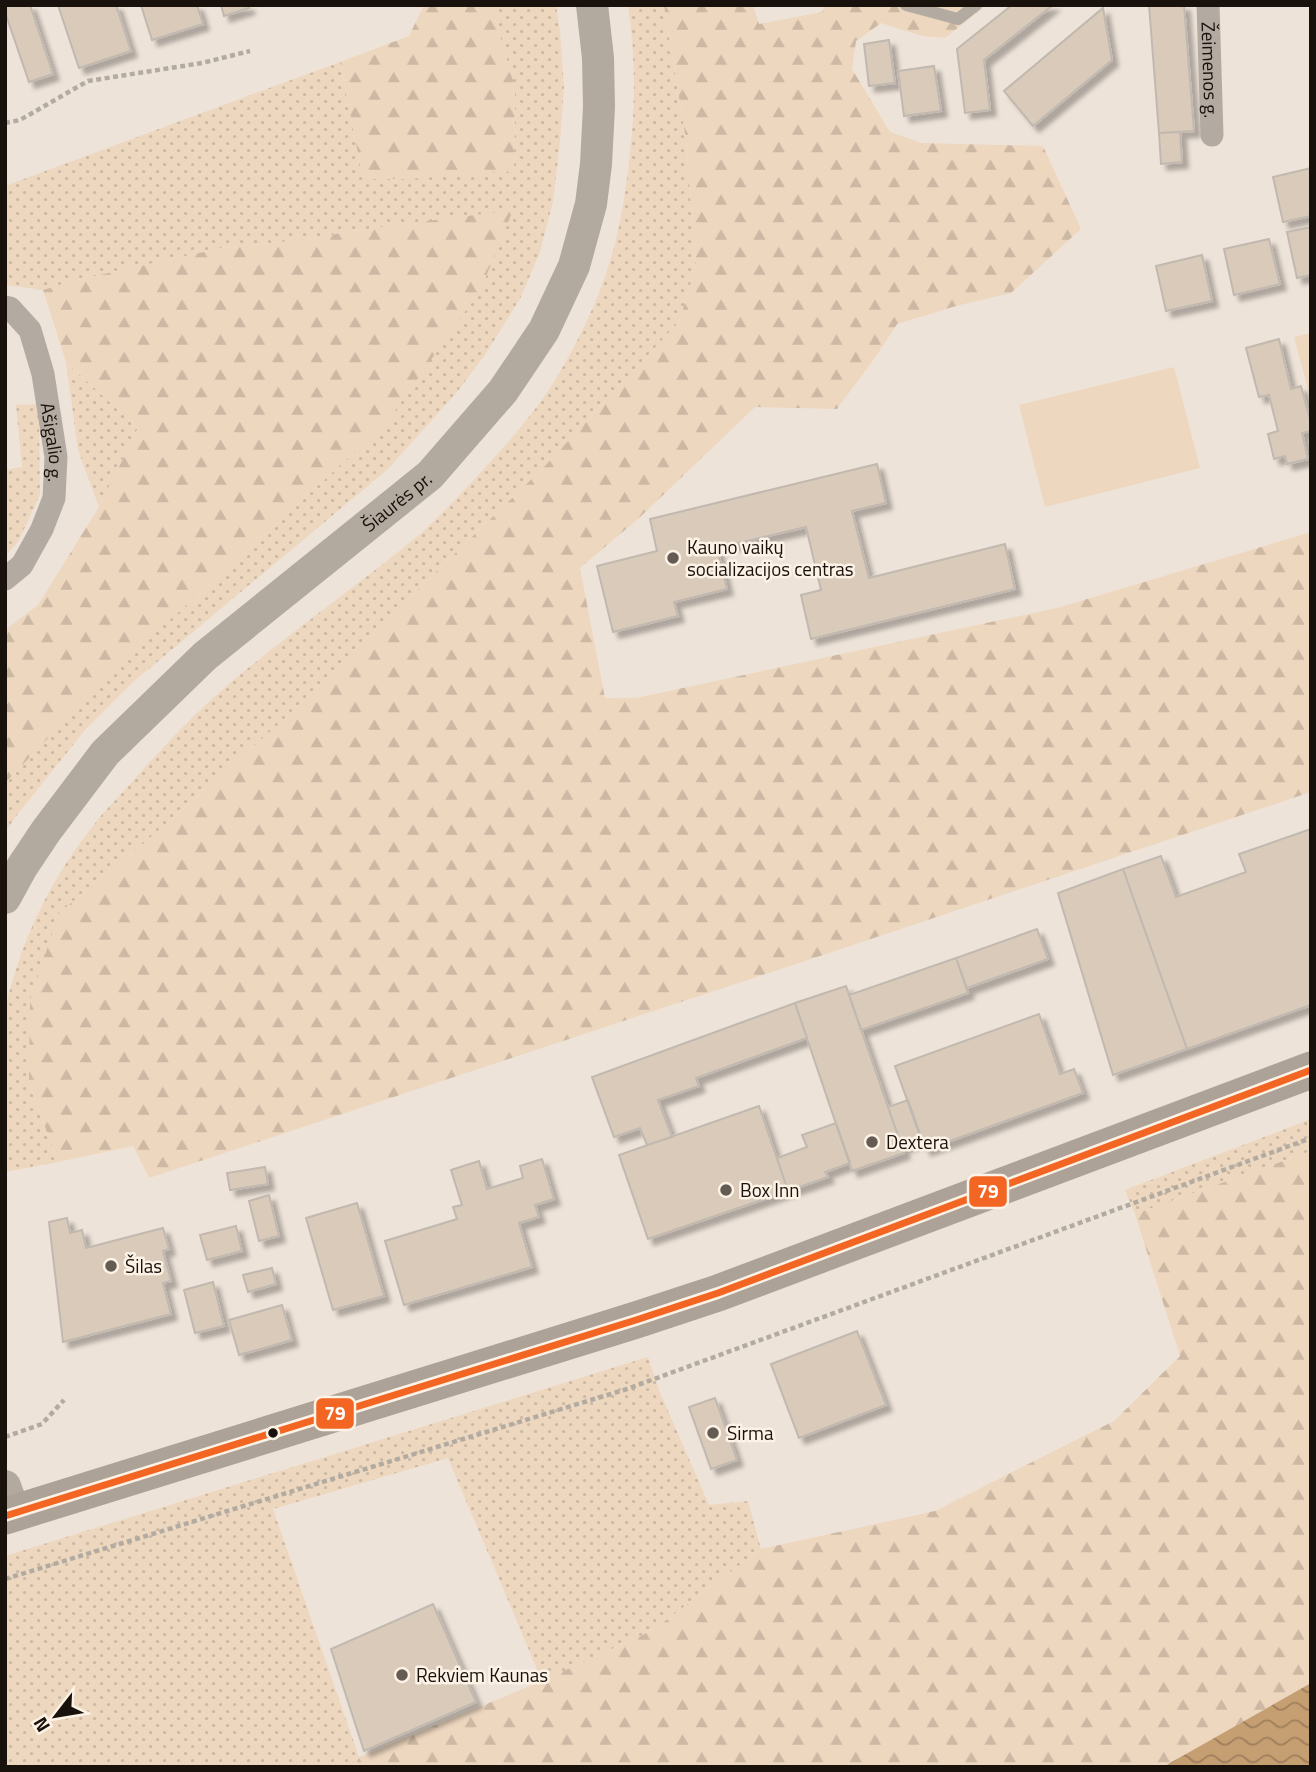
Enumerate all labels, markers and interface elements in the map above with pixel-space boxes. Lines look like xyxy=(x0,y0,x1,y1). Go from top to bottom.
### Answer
street label: Žeimenos g. xyxy=(1195,21,1226,119)
street label: Ašigalio g. xyxy=(34,400,71,483)
street label: Šiaurės pr. xyxy=(355,464,438,538)
place label: Kauno vaikų socializacijos centras xyxy=(687,532,854,583)
marker: Kauno vaikų socializacijos centras xyxy=(665,550,681,566)
place label: Dextera xyxy=(886,1127,949,1156)
marker: Dextera xyxy=(864,1134,880,1150)
place label: Box Inn xyxy=(740,1175,799,1204)
line badge: 79 xyxy=(968,1175,1008,1208)
text: 79 xyxy=(977,1176,999,1205)
marker: Box Inn xyxy=(718,1182,734,1198)
place label: Šilas xyxy=(125,1251,162,1280)
marker: Šilas xyxy=(103,1258,119,1274)
line badge: 79 xyxy=(315,1397,355,1430)
text: 79 xyxy=(324,1398,346,1427)
place label: Sirma xyxy=(727,1418,774,1447)
marker: Sirma xyxy=(705,1425,721,1441)
unlabelled marker xyxy=(266,1426,280,1440)
place label: Rekviem Kaunas xyxy=(416,1660,548,1689)
marker: Rekviem Kaunas xyxy=(394,1667,410,1683)
north arrow xyxy=(21,1681,91,1751)
text: N xyxy=(25,1712,57,1738)

